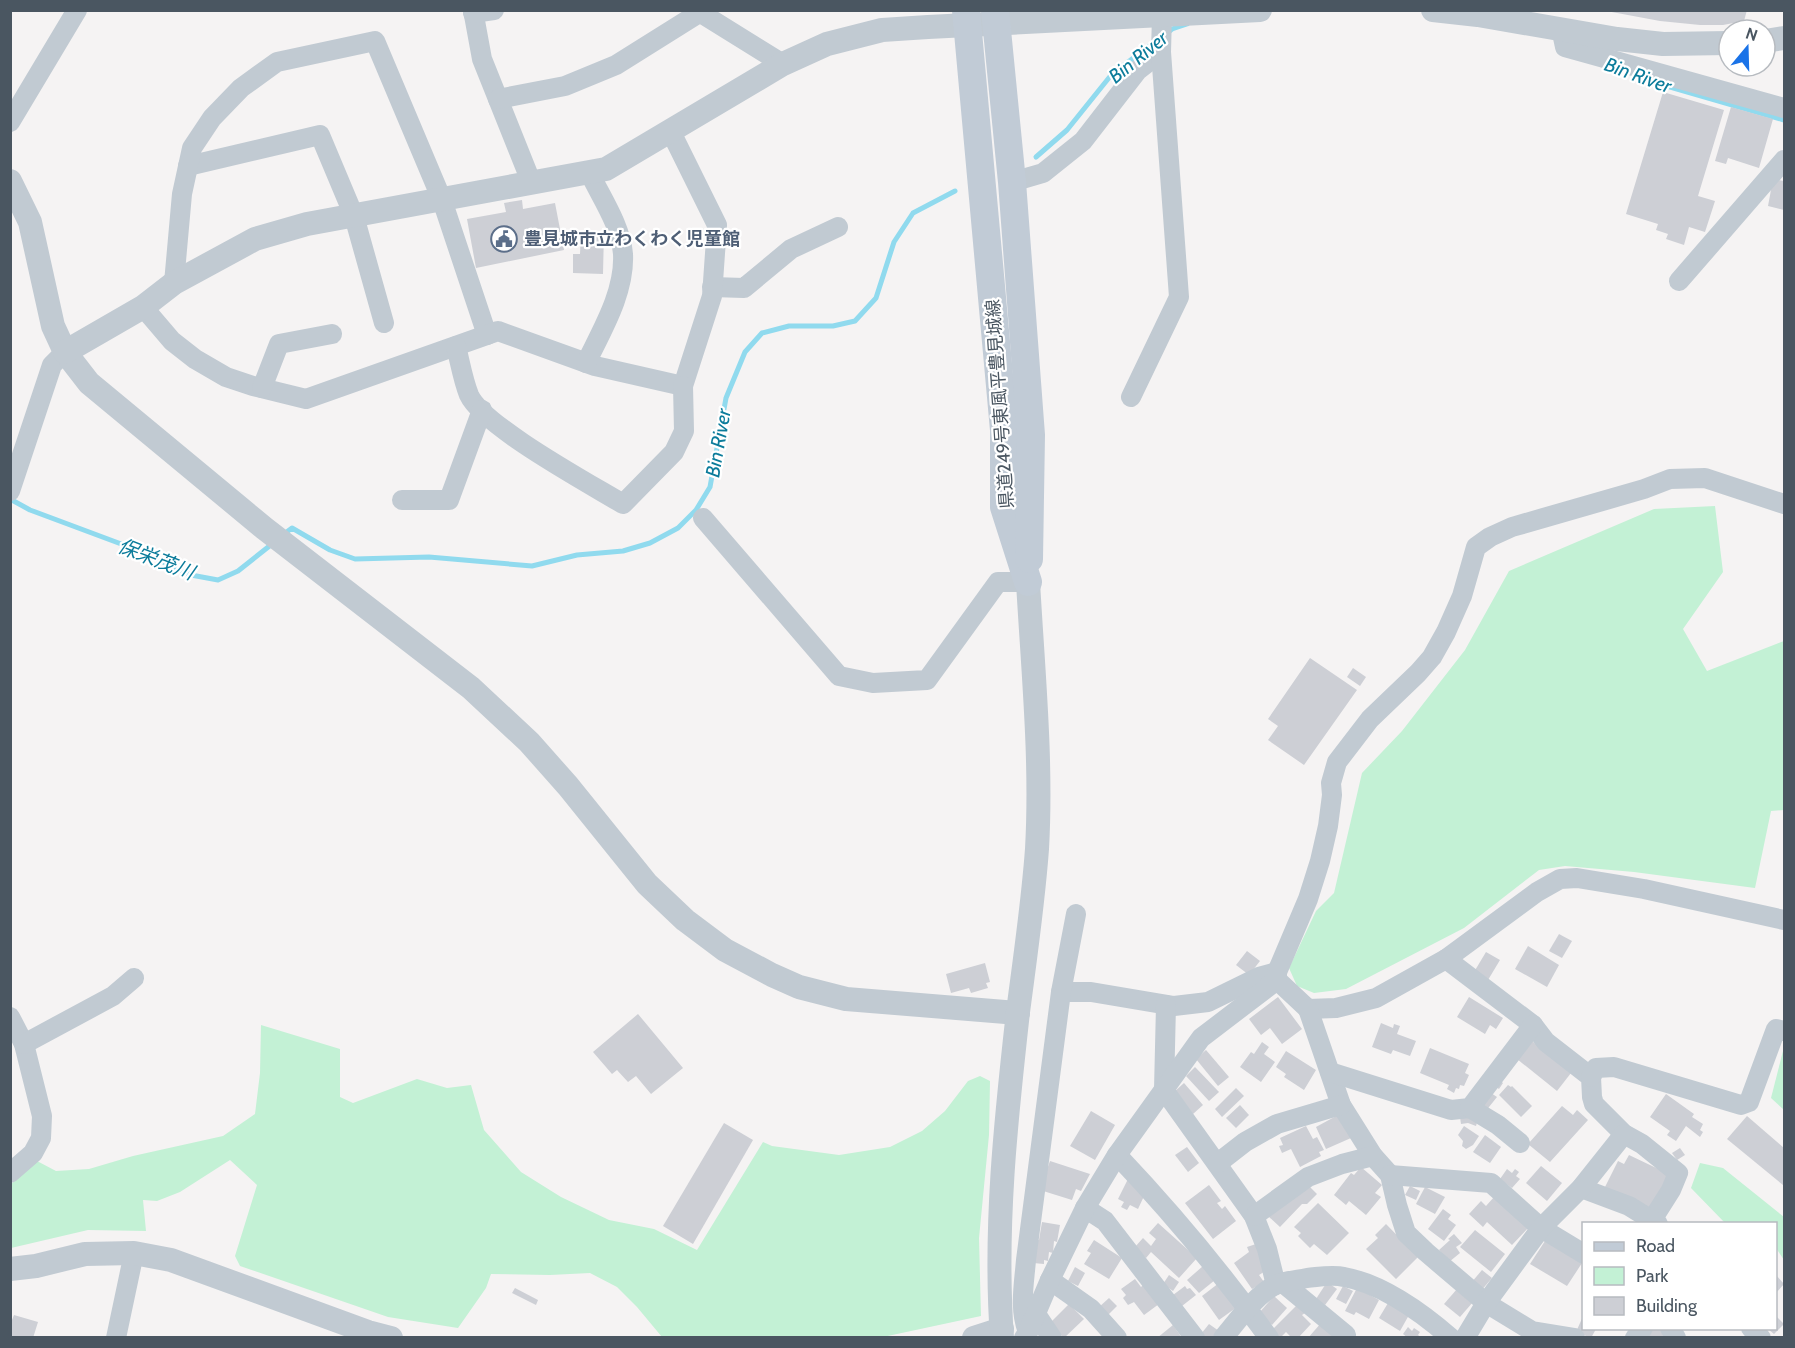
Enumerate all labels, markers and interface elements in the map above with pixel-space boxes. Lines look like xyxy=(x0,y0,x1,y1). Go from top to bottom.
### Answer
north arrow xyxy=(1717,18,1777,78)
text: N xyxy=(1743,23,1760,45)
water label: Bin River xyxy=(1104,25,1173,88)
water label: Bin River xyxy=(1601,52,1675,98)
public building icon: 豊見城市立わくわく児童館 xyxy=(489,224,519,254)
place label: 豊見城市立わくわく児童館 xyxy=(524,228,740,250)
street label: 県道249号東風平豊見城線 xyxy=(982,298,1018,510)
water label: Bin River xyxy=(700,406,736,479)
water label: 保栄茂川 xyxy=(114,533,200,585)
legend xyxy=(1582,1222,1777,1330)
text: Road xyxy=(1636,1235,1675,1257)
text: Park xyxy=(1636,1265,1669,1287)
text: Building xyxy=(1636,1295,1698,1317)

